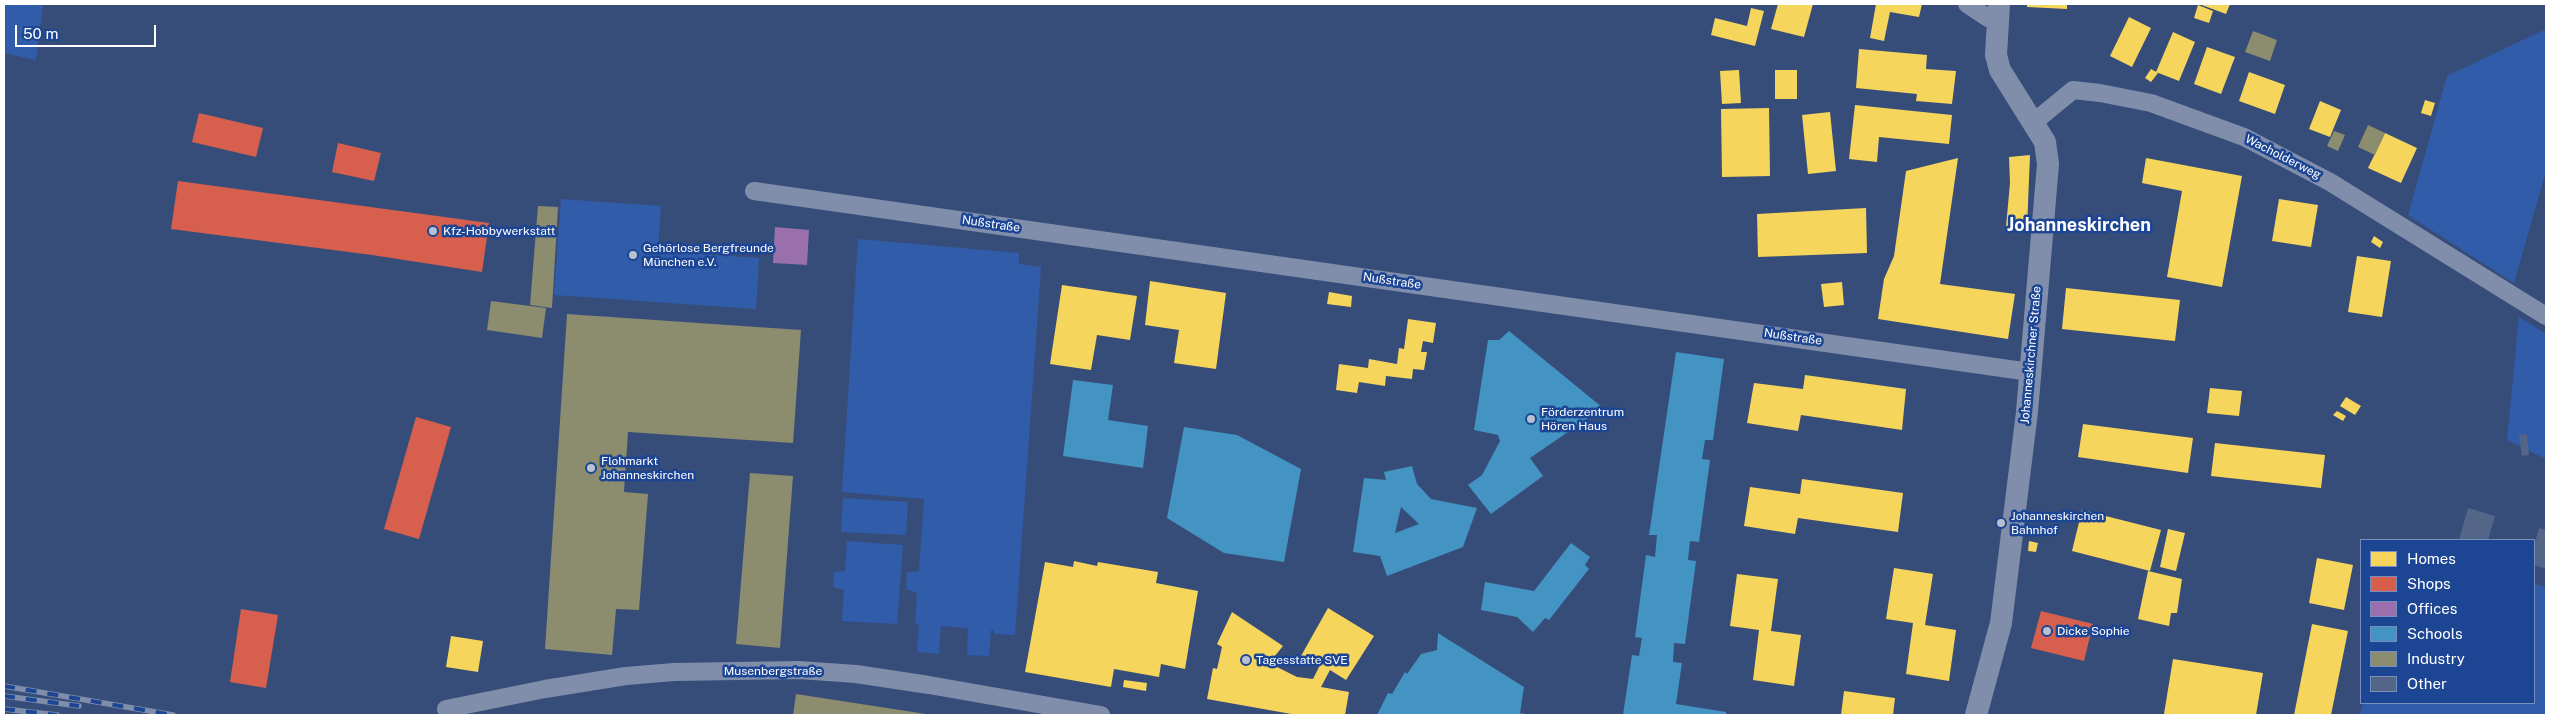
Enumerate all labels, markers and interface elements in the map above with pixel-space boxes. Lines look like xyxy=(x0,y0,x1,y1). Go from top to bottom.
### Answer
scale bar xyxy=(18,15,159,47)
text: 50 m xyxy=(23,25,58,42)
street label: Wacholderweg xyxy=(2243,132,2323,182)
street label: Nußstraße xyxy=(961,213,1021,235)
district label: Johanneskirchen xyxy=(2007,214,2151,236)
place label: Kfz-Hobbywerkstatt xyxy=(443,224,555,238)
marker: Kfz-Hobbywerkstatt xyxy=(427,225,439,237)
place label: Gehörlose Bergfreunde München e.V. xyxy=(643,241,774,269)
marker: Gehörlose Bergfreunde München e.V. xyxy=(627,249,639,261)
street label: Nußstraße xyxy=(1362,270,1422,292)
street label: Johanneskirchner Straße xyxy=(2018,286,2044,424)
street label: Nußstraße xyxy=(1763,326,1823,348)
place label: Förderzentrum Hören Haus xyxy=(1541,405,1624,433)
marker: Förderzentrum Hören Haus xyxy=(1525,413,1537,425)
place label: Flohmarkt Johanneskirchen xyxy=(601,454,694,482)
marker: Flohmarkt Johanneskirchen xyxy=(585,462,597,474)
place label: Johanneskirchen Bahnhof xyxy=(2011,509,2104,537)
marker: Johanneskirchen Bahnhof xyxy=(1995,517,2007,529)
legend xyxy=(2360,539,2535,704)
text: Homes xyxy=(2407,550,2456,567)
text: Shops xyxy=(2407,575,2451,592)
text: Offices xyxy=(2407,600,2457,617)
place label: Dicke Sophie xyxy=(2057,624,2130,638)
marker: Dicke Sophie xyxy=(2041,625,2053,637)
text: Schools xyxy=(2407,625,2463,642)
text: Industry xyxy=(2407,650,2465,667)
place label: Tagesstatte SVE xyxy=(1256,653,1348,667)
marker: Tagesstatte SVE xyxy=(1240,654,1252,666)
street label: Musenbergstraße xyxy=(724,664,822,678)
text: Other xyxy=(2407,675,2447,692)

